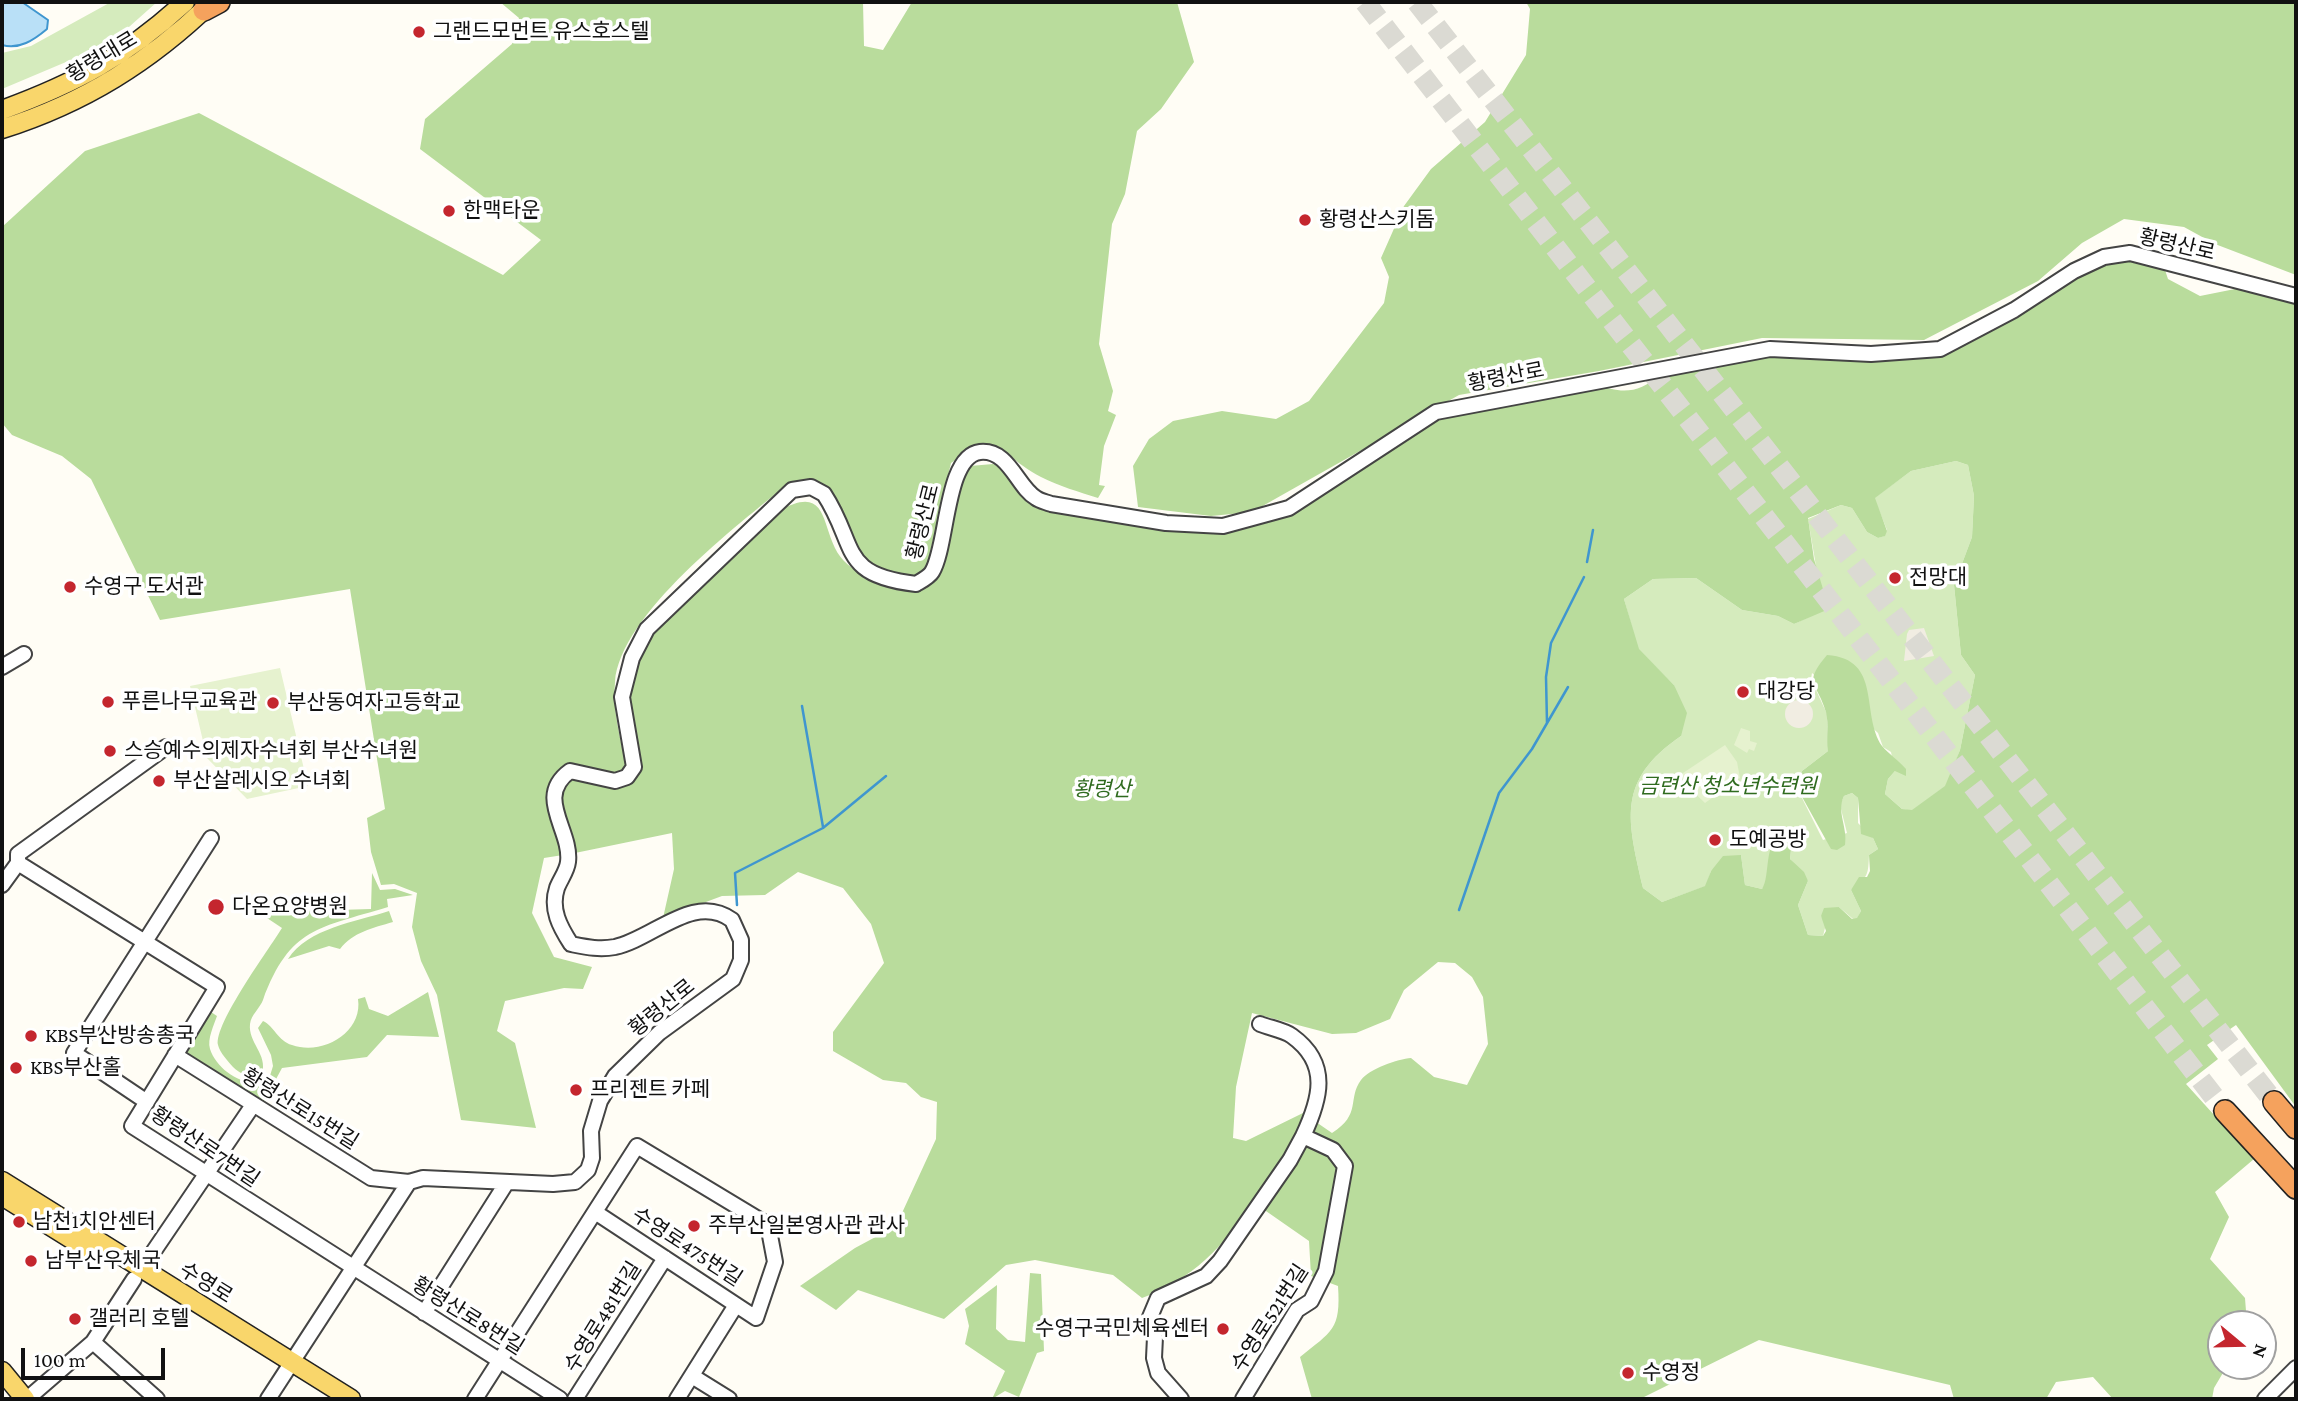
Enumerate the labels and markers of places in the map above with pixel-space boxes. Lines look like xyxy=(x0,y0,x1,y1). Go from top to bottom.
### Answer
place label: 그랜드모먼트 유스호스텔 xyxy=(433,19,649,45)
marker: 그랜드모먼트 유스호스텔 xyxy=(411,24,427,40)
place label: 한맥타운 xyxy=(463,198,540,224)
marker: 한맥타운 xyxy=(441,203,457,219)
place label: 황령산스키돔 xyxy=(1319,207,1435,233)
marker: 황령산스키돔 xyxy=(1297,212,1313,228)
place label: 전망대 xyxy=(1909,565,1967,591)
marker: 전망대 xyxy=(1887,570,1903,586)
place label: 수영구 도서관 xyxy=(84,574,204,600)
marker: 수영구 도서관 xyxy=(62,579,78,595)
place label: 대강당 xyxy=(1757,679,1815,705)
marker: 대강당 xyxy=(1735,684,1751,700)
place label: 푸른나무교육관 xyxy=(122,689,257,715)
place label: 부산동여자고등학교 xyxy=(287,690,461,716)
marker: 푸른나무교육관 xyxy=(100,694,116,710)
marker: 부산동여자고등학교 xyxy=(265,695,281,711)
place label: 스승예수의제자수녀회 부산수녀원 xyxy=(124,738,418,764)
marker: 스승예수의제자수녀회 부산수녀원 xyxy=(102,743,118,759)
place label: 부산살레시오 수녀회 xyxy=(173,768,351,794)
marker: 부산살레시오 수녀회 xyxy=(151,773,167,789)
place label: 도예공방 xyxy=(1729,827,1806,853)
marker: 도예공방 xyxy=(1707,832,1723,848)
place label: 다온요양병원 xyxy=(232,894,348,920)
marker: 다온요양병원 xyxy=(206,897,226,917)
place label: KBS부산방송총국 xyxy=(45,1023,194,1049)
marker: KBS부산방송총국 xyxy=(23,1028,39,1044)
place label: KBS부산홀 xyxy=(30,1055,121,1081)
marker: KBS부산홀 xyxy=(8,1060,24,1076)
place label: 프리젠트 카페 xyxy=(590,1077,710,1103)
marker: 프리젠트 카페 xyxy=(568,1082,584,1098)
place label: 남천1치안센터 xyxy=(33,1209,156,1235)
place label: 주부산일본영사관 관사 xyxy=(708,1213,905,1239)
marker: 남천1치안센터 xyxy=(11,1214,27,1230)
marker: 주부산일본영사관 관사 xyxy=(686,1218,702,1234)
place label: 남부산우체국 xyxy=(45,1248,161,1274)
marker: 남부산우체국 xyxy=(23,1253,39,1269)
place label: 갤러리 호텔 xyxy=(89,1306,190,1332)
marker: 갤러리 호텔 xyxy=(67,1311,83,1327)
place label: 수영구국민체육센터 xyxy=(1035,1316,1209,1342)
marker: 수영구국민체육센터 xyxy=(1215,1321,1231,1337)
place label: 수영정 xyxy=(1642,1360,1700,1386)
marker: 수영정 xyxy=(1620,1365,1636,1381)

